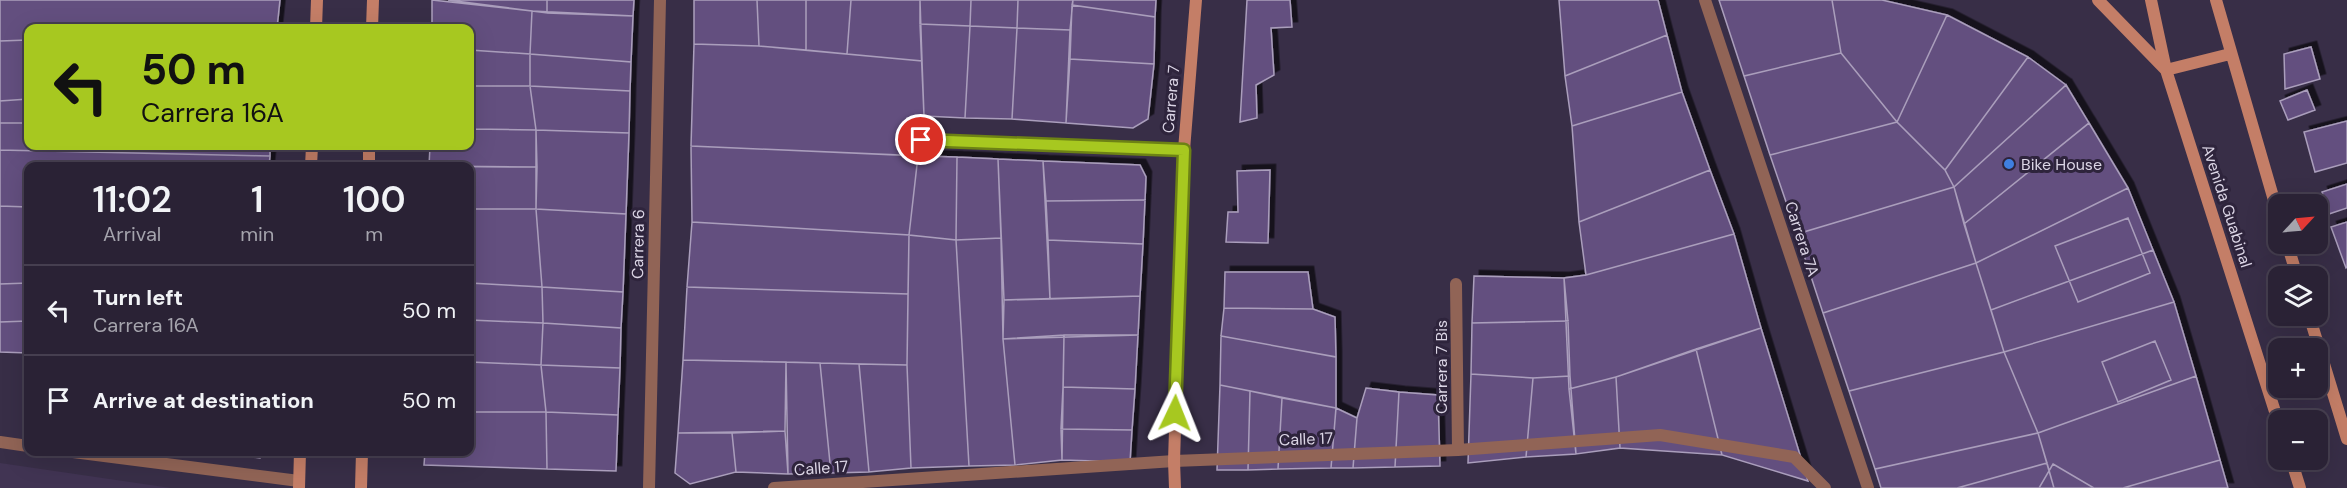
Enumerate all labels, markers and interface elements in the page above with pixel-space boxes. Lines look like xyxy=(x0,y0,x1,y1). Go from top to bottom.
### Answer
text: 50 m xyxy=(141,42,246,97)
icon: left xyxy=(42,48,120,126)
street label: Carrera 7 xyxy=(1158,64,1184,134)
text: Carrera 16A xyxy=(141,95,284,130)
pin xyxy=(895,114,946,165)
icon: arrive xyxy=(904,123,937,156)
street label: Avenida Guabinal xyxy=(2197,142,2257,270)
place label: Bike House xyxy=(2021,154,2102,175)
marker: Bike House xyxy=(2002,157,2016,171)
text: 11:02 xyxy=(92,176,172,223)
text: 1 xyxy=(251,176,264,223)
text: 100 xyxy=(343,176,406,223)
north arrow xyxy=(2268,194,2328,254)
map controls xyxy=(2268,194,2328,470)
street label: Carrera 7A xyxy=(1780,199,1824,279)
street label: Carrera 6 xyxy=(627,209,649,279)
text: Arrival xyxy=(103,221,161,247)
text: min xyxy=(240,221,274,247)
text: m xyxy=(365,221,383,247)
button: layers xyxy=(2268,266,2328,326)
text: Turn left xyxy=(93,283,183,312)
icon: left xyxy=(42,294,75,327)
text: 50 m xyxy=(402,296,456,325)
text: Carrera 16A xyxy=(93,312,199,338)
street label: Carrera 7 Bis xyxy=(1431,320,1452,414)
button: + xyxy=(2268,338,2328,398)
position arrow xyxy=(1143,381,1207,445)
icon: arrive xyxy=(42,384,75,417)
text: Arrive at destination xyxy=(93,386,314,415)
text: 50 m xyxy=(402,386,456,415)
button: − xyxy=(2268,410,2328,470)
street label: Calle 17 xyxy=(1279,428,1333,450)
street label: Calle 17 xyxy=(793,456,849,480)

